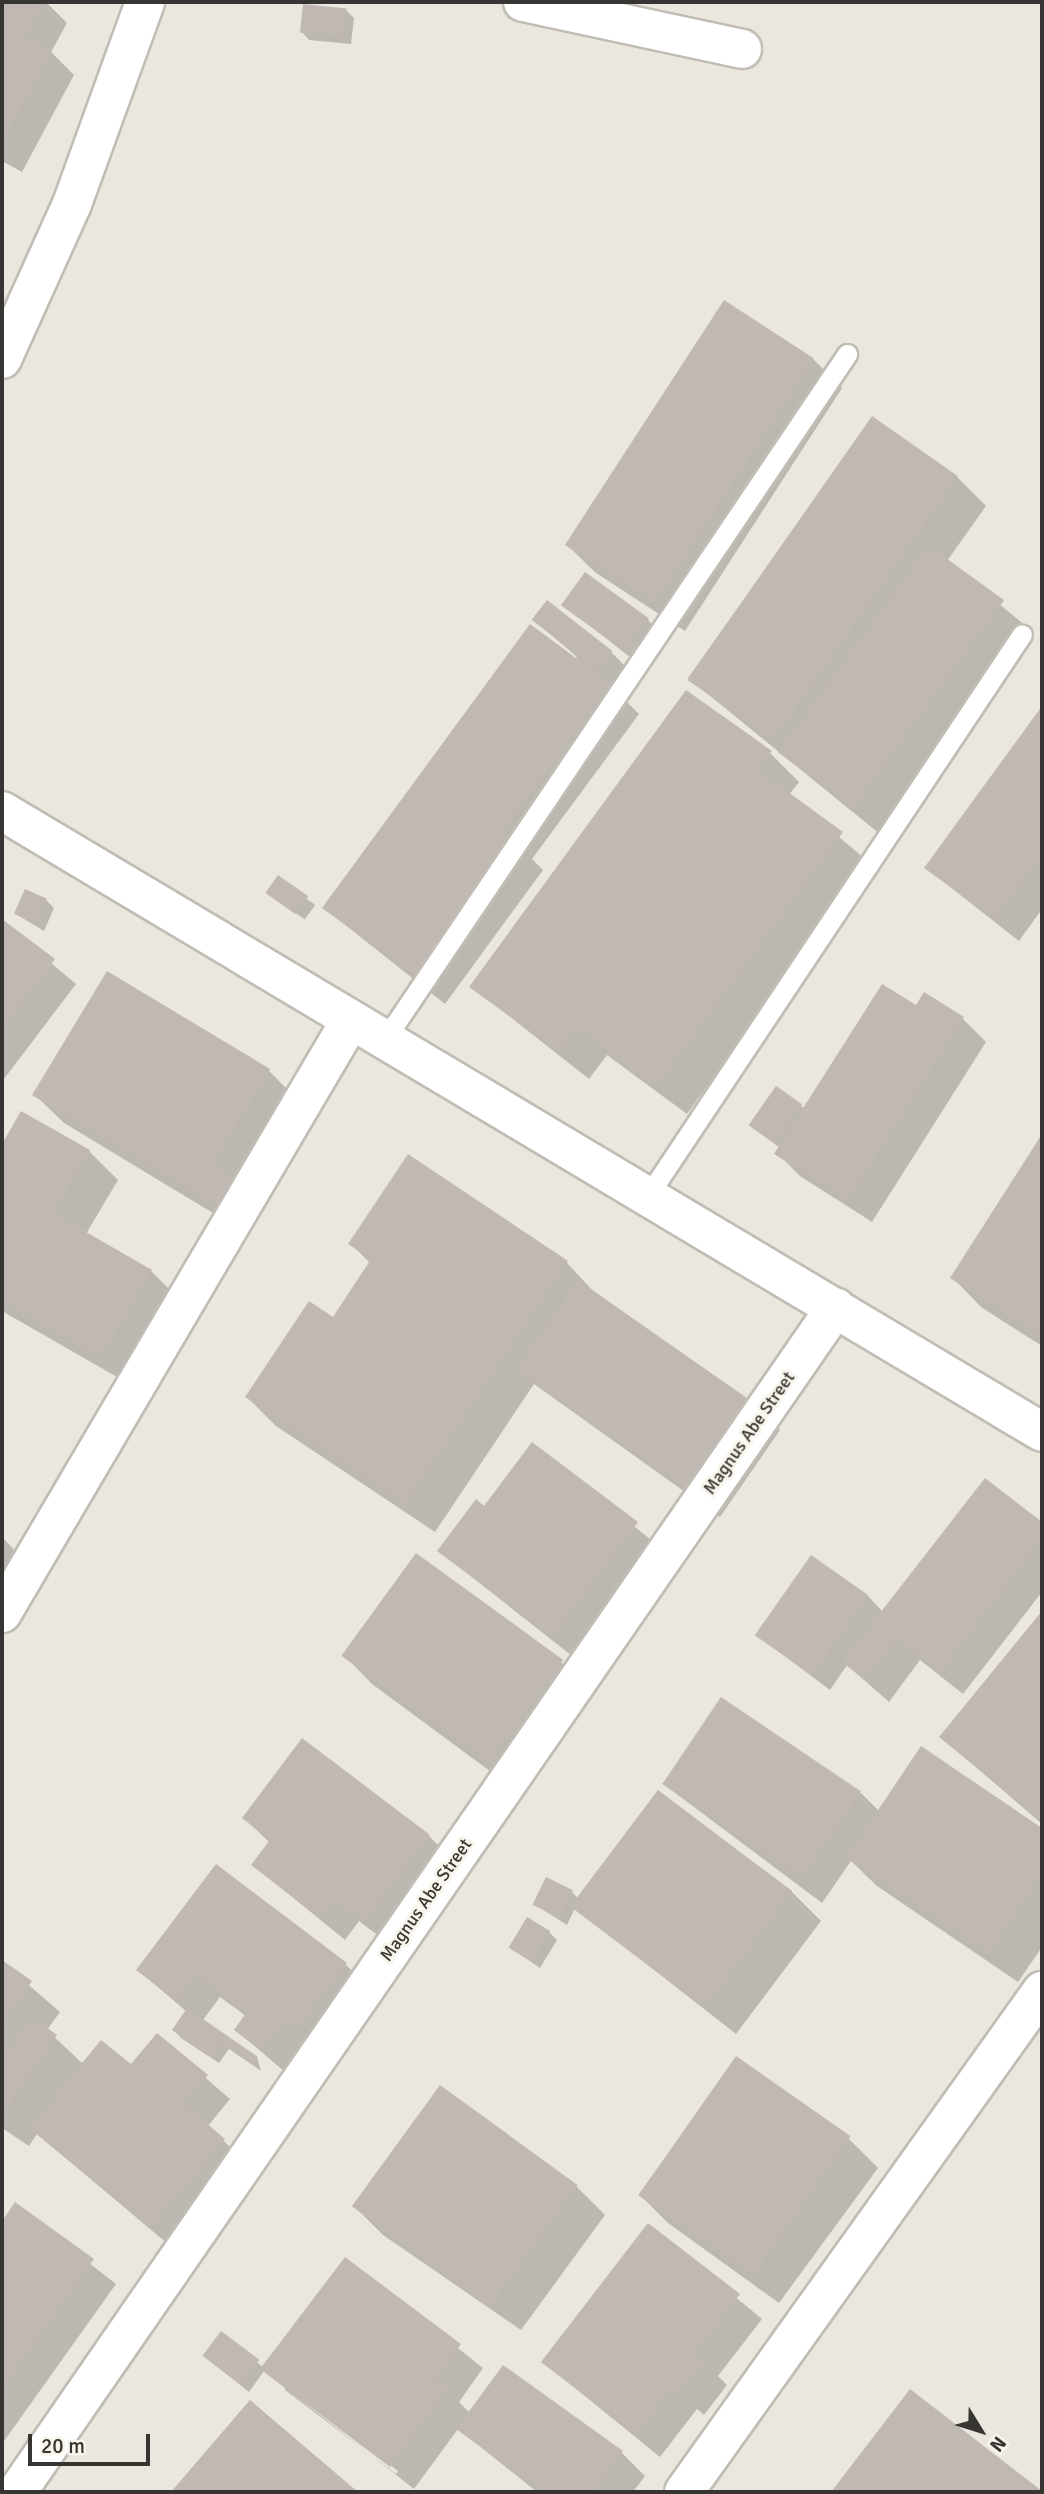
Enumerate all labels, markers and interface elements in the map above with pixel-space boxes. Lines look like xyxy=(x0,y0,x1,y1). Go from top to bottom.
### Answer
street label: Magnus Abe Street xyxy=(699,1367,799,1499)
street label: Magnus Abe Street xyxy=(376,1834,476,1966)
north arrow xyxy=(946,2396,1016,2466)
scale bar xyxy=(32,2420,154,2464)
text: N xyxy=(984,2431,1011,2457)
text: 20 m xyxy=(41,2433,85,2459)

